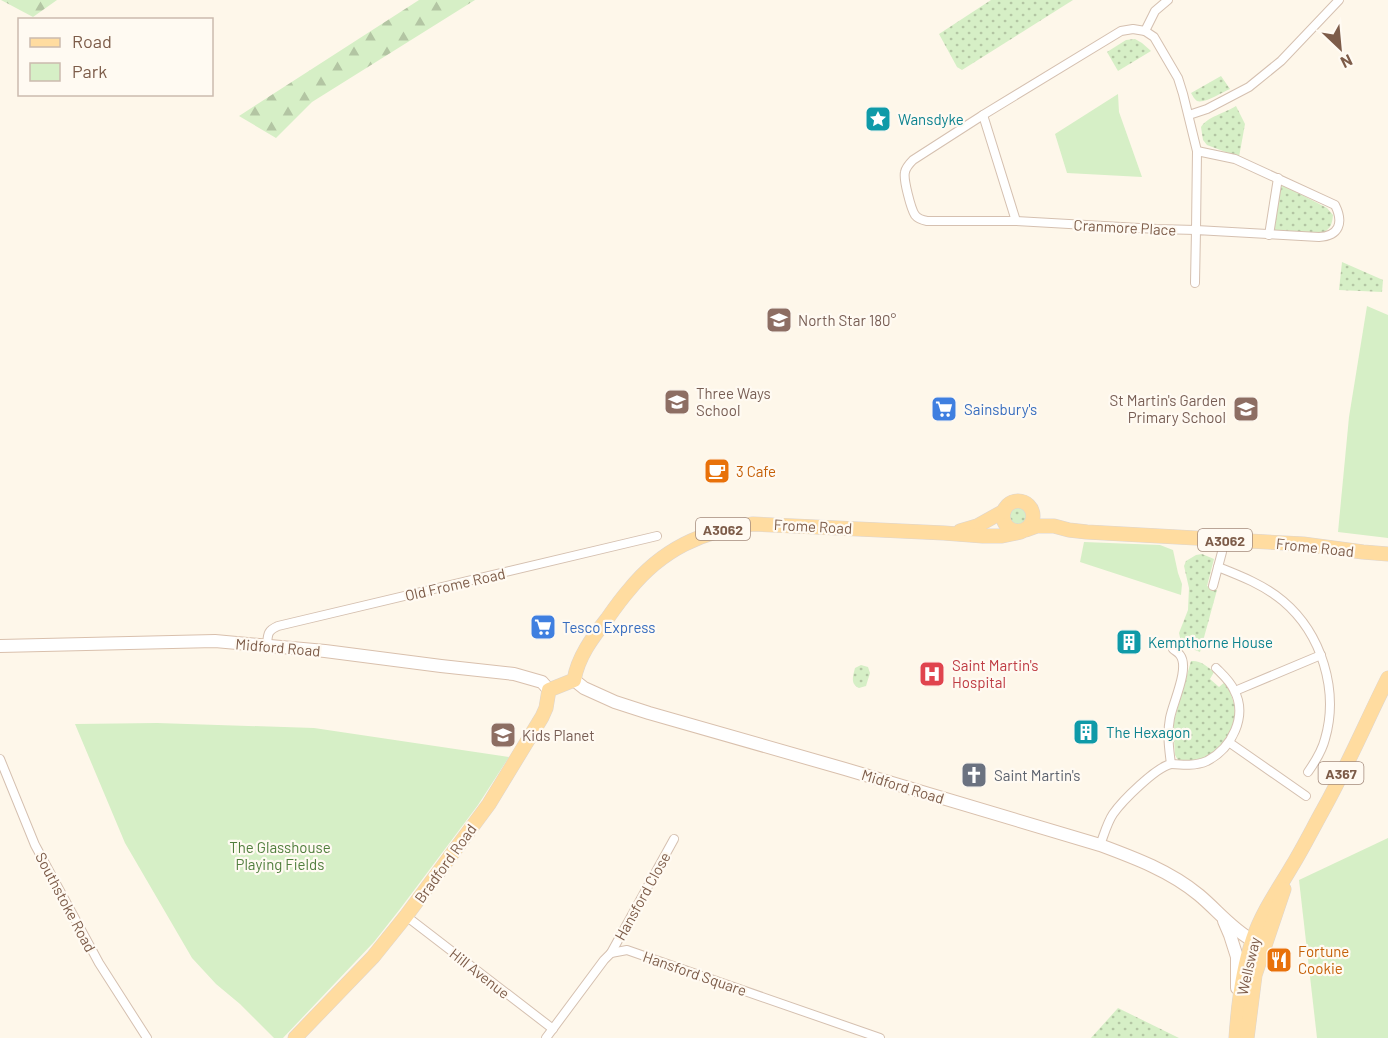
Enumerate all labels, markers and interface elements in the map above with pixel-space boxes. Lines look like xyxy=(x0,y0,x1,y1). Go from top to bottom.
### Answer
legend xyxy=(18,18,213,96)
north arrow xyxy=(1310,18,1370,78)
text: Road xyxy=(72,30,112,52)
text: N xyxy=(1338,51,1356,73)
text: Park xyxy=(72,60,107,82)
place icon: Wansdyke xyxy=(863,104,893,134)
place label: Wansdyke xyxy=(898,110,964,128)
street label: Cranmore Place xyxy=(1073,215,1177,239)
school or university icon: North Star 180° xyxy=(764,305,794,335)
place label: North Star 180° xyxy=(798,311,896,329)
place label: Three Ways School xyxy=(696,384,771,419)
school or university icon: Three Ways School xyxy=(662,387,692,417)
place label: St Martin's Garden Primary School xyxy=(1110,391,1226,426)
supermarket icon: Sainsbury's xyxy=(929,394,959,424)
school or university icon: St Martin's Garden Primary School xyxy=(1231,394,1261,424)
place label: Sainsbury's xyxy=(964,400,1037,418)
cafe icon: 3 Cafe xyxy=(702,456,732,486)
place label: 3 Cafe xyxy=(736,462,776,480)
street label: Frome Road xyxy=(773,515,853,537)
road number: A3062 xyxy=(696,518,750,540)
road number: A3062 xyxy=(1198,529,1252,551)
street label: Frome Road xyxy=(1275,534,1355,560)
street label: Old Frome Road xyxy=(403,564,507,604)
supermarket icon: Tesco Express xyxy=(528,612,558,642)
place label: Tesco Express xyxy=(562,618,655,636)
building icon: Kempthorne House xyxy=(1114,627,1144,657)
place label: Kempthorne House xyxy=(1148,633,1273,651)
street label: Midford Road xyxy=(235,634,321,660)
place label: Saint Martin's Hospital xyxy=(952,656,1039,691)
hospital icon: Saint Martin's Hospital xyxy=(917,659,947,689)
building icon: The Hexagon xyxy=(1071,717,1101,747)
school or university icon: Kids Planet xyxy=(488,720,518,750)
place label: The Hexagon xyxy=(1106,723,1190,741)
place label: Kids Planet xyxy=(522,726,595,744)
church icon: Saint Martin's xyxy=(959,760,989,790)
road number: A367 xyxy=(1318,762,1364,784)
street label: Midford Road xyxy=(860,765,946,807)
place label: Saint Martin's xyxy=(994,766,1081,784)
street label: Bradford Road xyxy=(410,820,480,906)
park label: The Glasshouse Playing Fields xyxy=(229,838,331,873)
street label: Southstoke Road xyxy=(32,849,100,955)
street label: Hansford Close xyxy=(610,849,674,943)
street label: Wellsway xyxy=(1233,935,1263,997)
place label: Fortune Cookie xyxy=(1298,942,1349,977)
street label: Hill Avenue xyxy=(446,944,514,1002)
restaurant icon: Fortune Cookie xyxy=(1264,945,1294,975)
street label: Hansford Square xyxy=(641,947,749,999)

